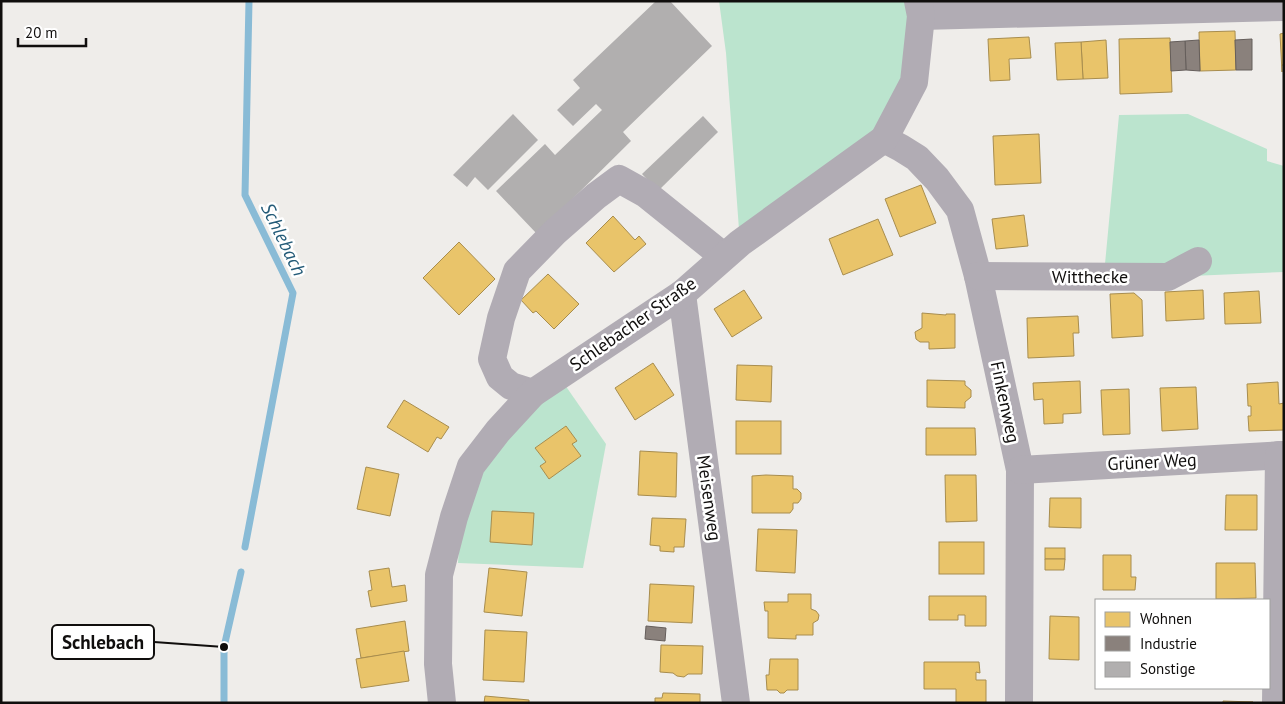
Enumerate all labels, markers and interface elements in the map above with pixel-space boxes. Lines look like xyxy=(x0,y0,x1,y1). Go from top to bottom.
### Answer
scale bar xyxy=(18,15,85,47)
text: 20 m xyxy=(25,23,58,42)
water label: Schlebach xyxy=(256,198,312,280)
street label: Witthecke xyxy=(1052,265,1128,288)
street label: Schlebacher Straße xyxy=(565,271,700,376)
street label: Finkenweg xyxy=(986,359,1025,445)
street label: Grüner Weg xyxy=(1107,448,1197,475)
street label: Meisenweg xyxy=(692,454,727,542)
legend xyxy=(1095,599,1270,689)
text: Wohnen xyxy=(1140,609,1192,628)
callout: Schlebach xyxy=(52,625,154,659)
text: Schlebach xyxy=(62,630,144,654)
text: Industrie xyxy=(1140,634,1197,653)
text: Sonstige xyxy=(1140,659,1195,678)

